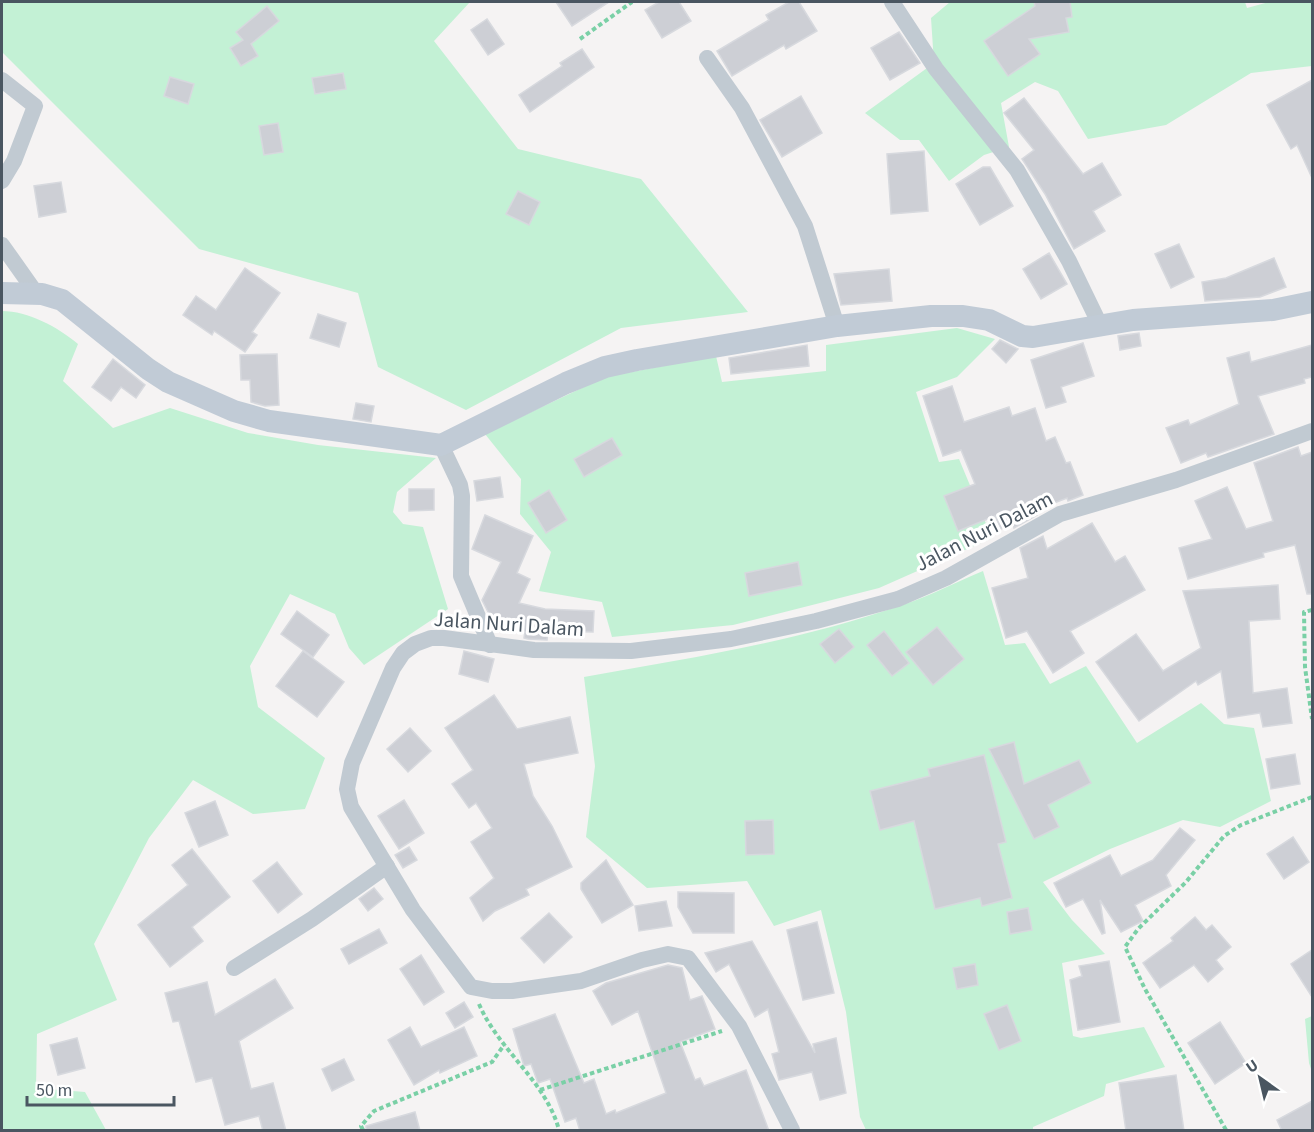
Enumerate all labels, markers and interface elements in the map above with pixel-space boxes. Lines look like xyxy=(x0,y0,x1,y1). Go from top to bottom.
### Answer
street label: Jalan Nuri Dalam xyxy=(910,483,1058,579)
street label: Jalan Nuri Dalam xyxy=(433,604,585,644)
north arrow xyxy=(1230,1048,1290,1108)
text: U xyxy=(1242,1054,1263,1078)
scale bar xyxy=(27,1069,174,1107)
text: 50 m xyxy=(36,1078,72,1103)

